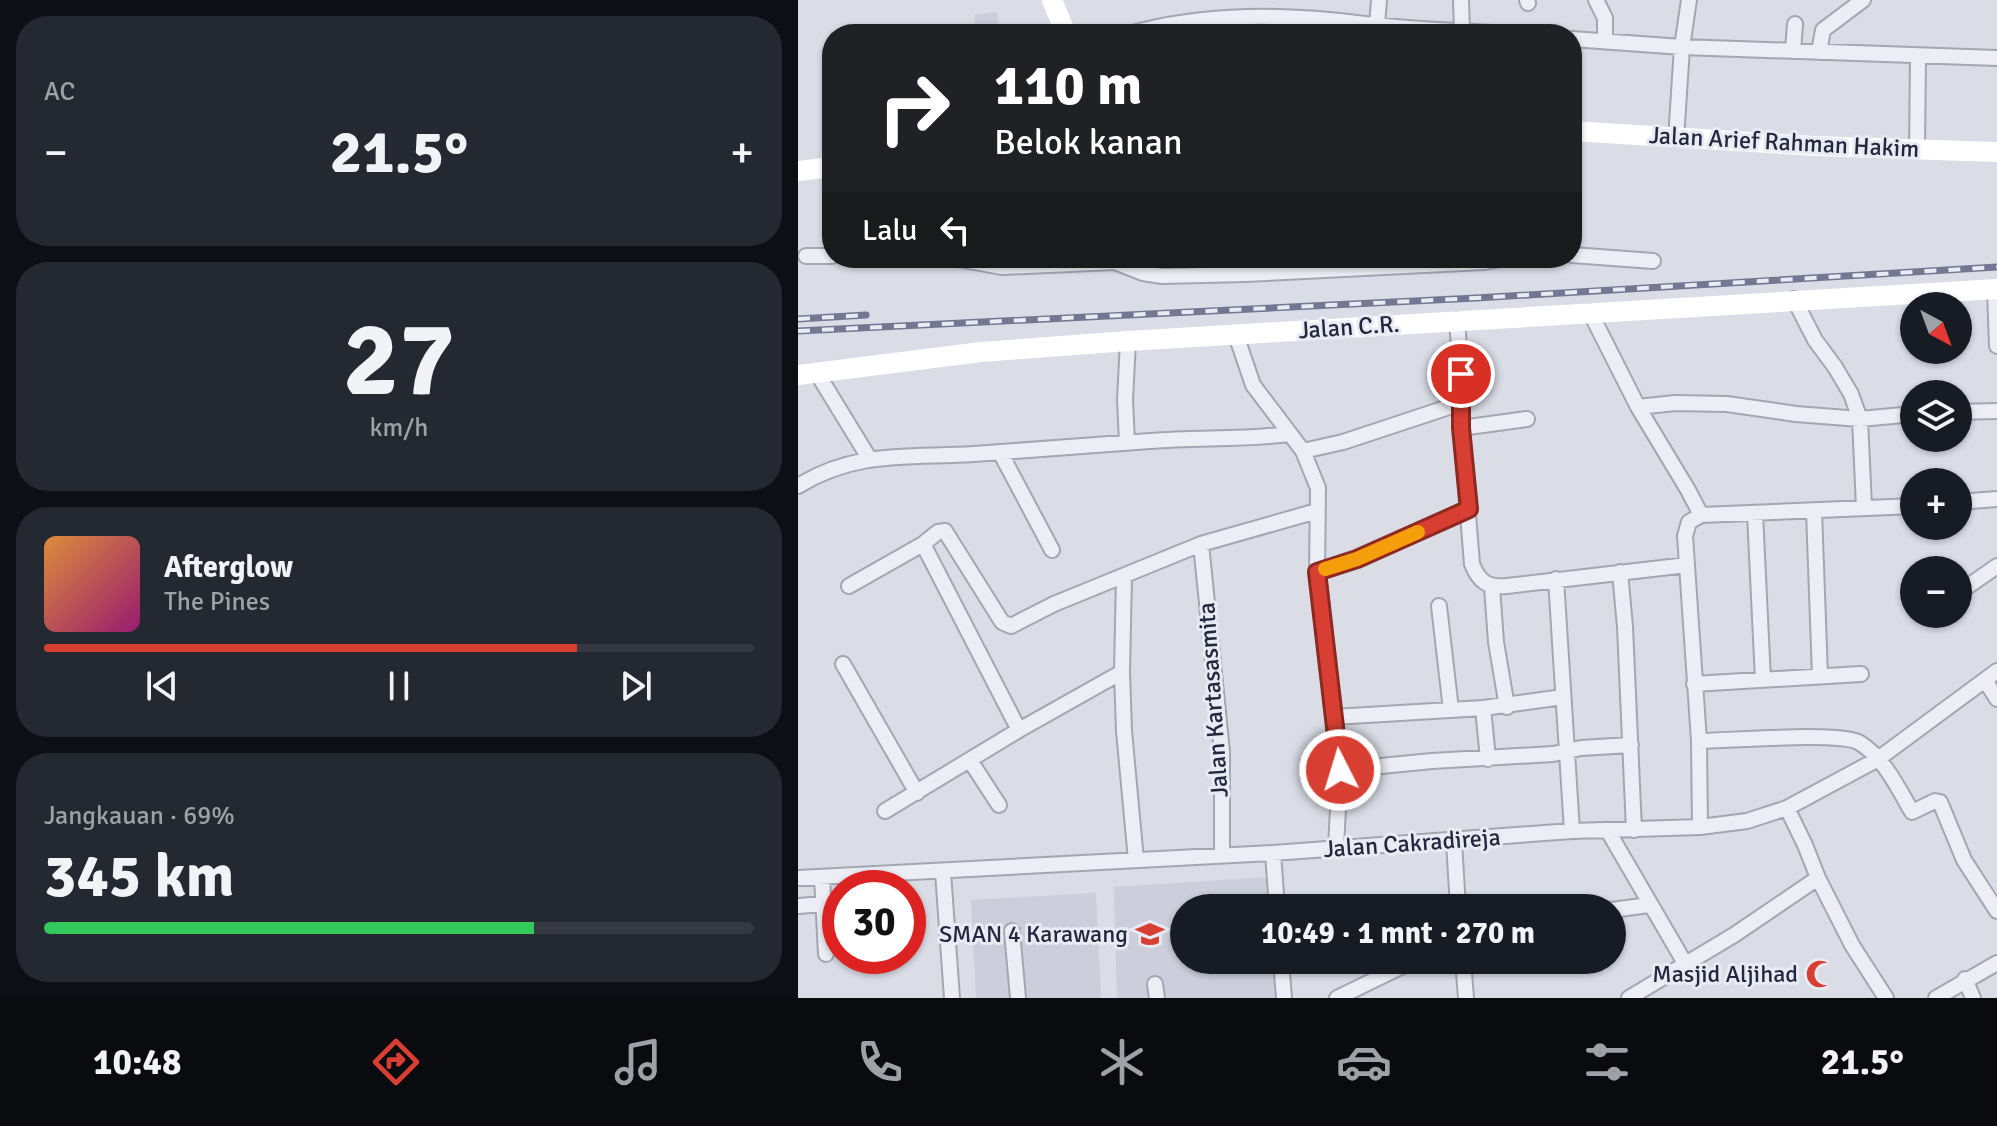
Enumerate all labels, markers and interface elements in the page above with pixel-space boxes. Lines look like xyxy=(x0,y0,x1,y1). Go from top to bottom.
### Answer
text: 110 m xyxy=(994,51,1142,120)
icon: right xyxy=(862,56,966,160)
text: AC xyxy=(44,76,75,108)
text: 21.5° xyxy=(330,116,468,190)
text: Belok kanan xyxy=(994,120,1183,165)
street label: Jalan Arief Rahman Hakim xyxy=(1648,120,1920,164)
text: − xyxy=(44,126,68,180)
text: + xyxy=(730,126,754,180)
icon: left xyxy=(933,208,977,252)
text: Lalu xyxy=(862,212,917,249)
north arrow xyxy=(1900,292,1972,364)
map controls xyxy=(1900,292,1972,628)
text: 27 xyxy=(343,296,455,424)
street label: Jalan C.R. xyxy=(1297,308,1401,346)
pin xyxy=(1427,340,1495,408)
icon: arrive xyxy=(1439,352,1483,396)
button: layers xyxy=(1900,380,1972,452)
text: km/h xyxy=(370,412,428,444)
button: + xyxy=(1900,468,1972,540)
text: Afterglow xyxy=(164,549,293,586)
button: − xyxy=(1900,556,1972,628)
text: The Pines xyxy=(164,586,270,618)
street label: Jalan Kartasasmita xyxy=(1191,601,1235,799)
icon: previous xyxy=(140,664,184,708)
icon: pause xyxy=(377,664,421,708)
icon: next xyxy=(614,664,658,708)
position arrow xyxy=(1298,728,1382,812)
text: Jangkauan · 69% xyxy=(44,800,235,832)
street label: Jalan Cakradireja xyxy=(1322,822,1502,864)
text: 345 km xyxy=(44,840,234,914)
speed limit sign: 30 xyxy=(822,870,926,974)
text: 10:49 · 1 mnt · 270 m xyxy=(1261,915,1535,952)
place label: SMAN 4 Karawang xyxy=(939,919,1128,949)
school or university icon: SMAN 4 Karawang xyxy=(1135,919,1165,949)
place label: Masjid Aljihad xyxy=(1652,959,1798,989)
mosque icon: Masjid Aljihad xyxy=(1805,959,1835,989)
icon: directions xyxy=(368,1034,424,1090)
icon: music xyxy=(610,1034,666,1090)
icon: phone xyxy=(852,1034,908,1090)
icon: climate xyxy=(1094,1034,1150,1090)
icon: car xyxy=(1336,1034,1392,1090)
icon: filters xyxy=(1579,1034,1635,1090)
text: 10:48 xyxy=(93,1040,181,1085)
text: 21.5° xyxy=(1821,1040,1904,1085)

